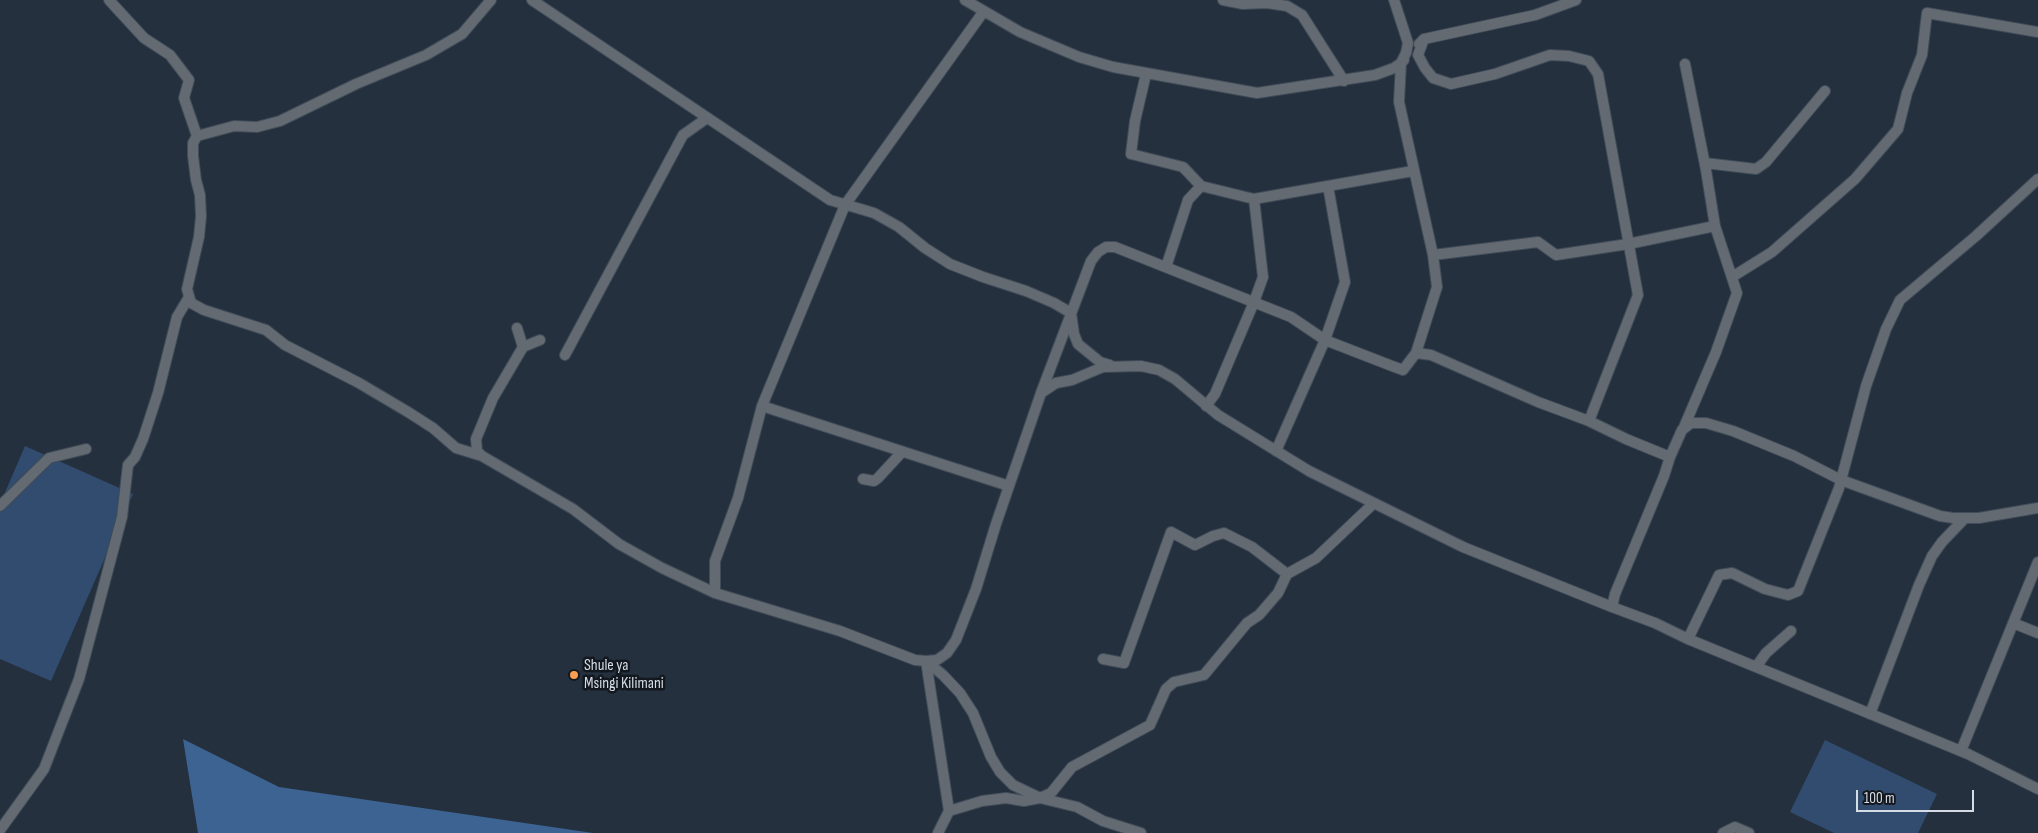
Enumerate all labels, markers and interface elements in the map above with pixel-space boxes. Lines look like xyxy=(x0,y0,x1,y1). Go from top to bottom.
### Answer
place label: Shule ya Msingi Kilimani xyxy=(584,656,664,694)
marker: Shule ya Msingi Kilimani xyxy=(568,669,580,681)
scale bar xyxy=(1858,780,1976,812)
text: 100 m xyxy=(1864,789,1895,808)

